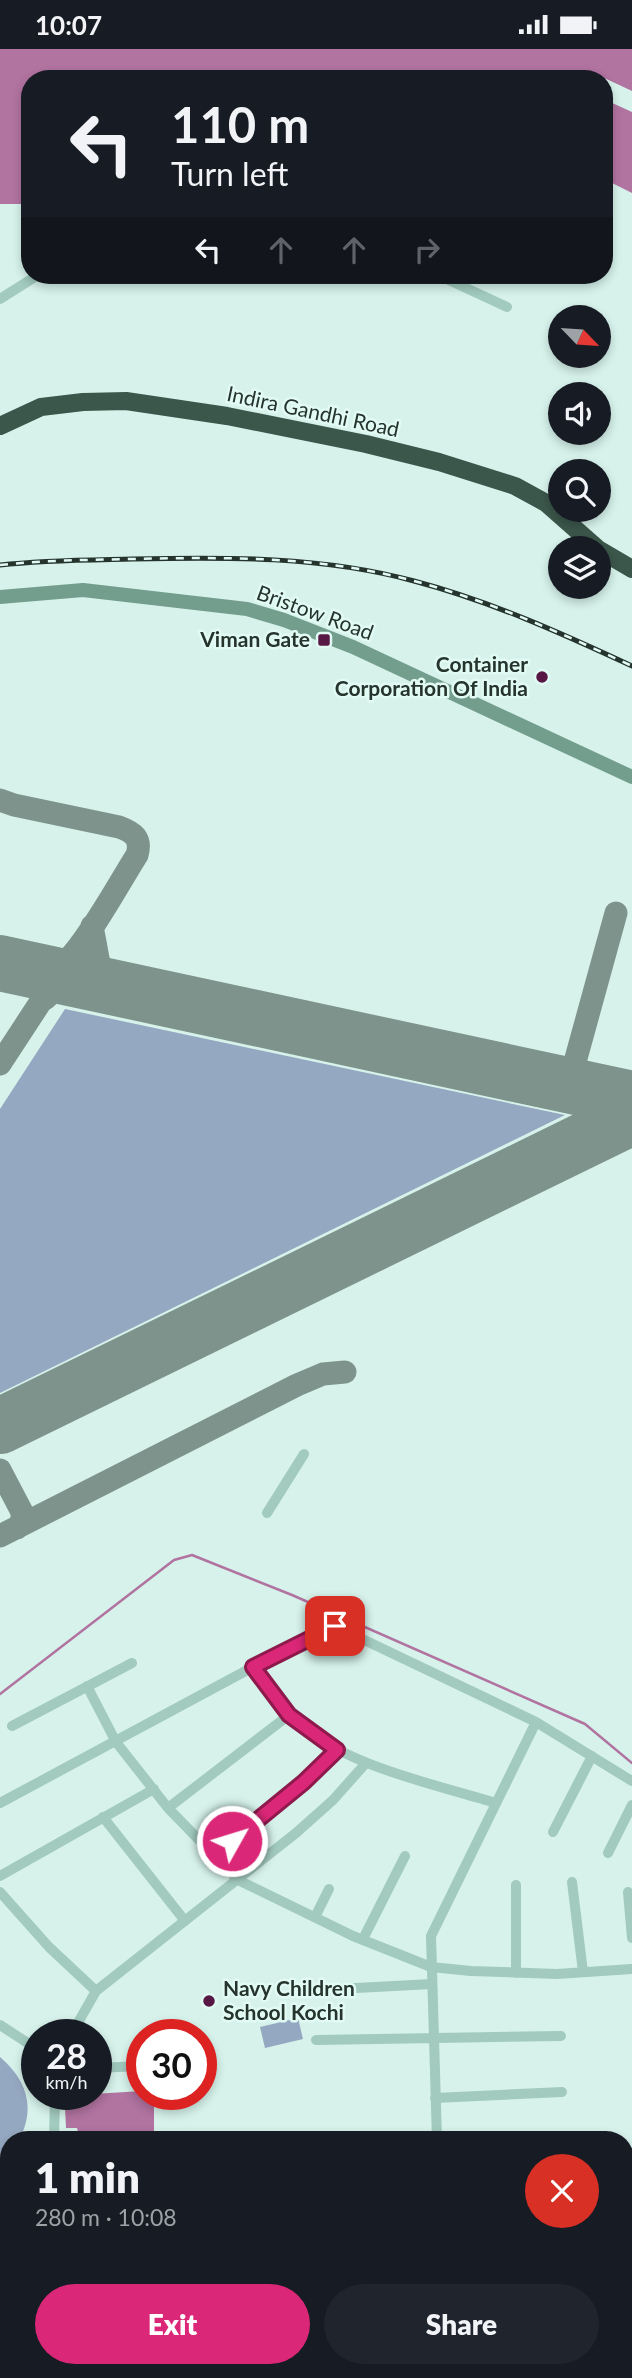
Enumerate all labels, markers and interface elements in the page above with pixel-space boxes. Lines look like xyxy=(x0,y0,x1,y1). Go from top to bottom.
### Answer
text: 10:07 xyxy=(35,9,102,41)
text: 110 m xyxy=(171,95,309,153)
icon: left xyxy=(56,98,147,189)
text: Turn left xyxy=(171,154,288,193)
icon: left xyxy=(189,231,227,269)
icon: ahead xyxy=(262,231,300,269)
icon: ahead xyxy=(335,231,373,269)
icon: right xyxy=(408,231,446,269)
north arrow xyxy=(548,305,611,367)
map controls xyxy=(548,305,611,599)
street label: Indira Gandhi Road xyxy=(225,380,402,441)
button: sound xyxy=(548,382,611,445)
button: search xyxy=(548,459,611,522)
button: layers xyxy=(548,536,611,599)
street label: Bristow Road xyxy=(254,579,377,644)
place label: Viman Gate xyxy=(199,626,310,651)
marker: Viman Gate xyxy=(316,632,332,648)
place label: Container Corporation Of India xyxy=(335,651,528,700)
marker: Container Corporation Of India xyxy=(534,669,550,685)
pin xyxy=(305,1596,365,1656)
icon: arrive xyxy=(316,1607,354,1645)
position arrow xyxy=(195,1804,269,1878)
place label: Navy Children School Kochi xyxy=(223,1975,355,2024)
marker: Navy Children School Kochi xyxy=(201,1993,217,2009)
speed limit sign: 30 xyxy=(126,2019,217,2110)
text: 28 xyxy=(46,2034,87,2076)
text: km/h xyxy=(45,2071,88,2093)
text: 1 min xyxy=(35,2152,140,2202)
button: close xyxy=(525,2154,599,2228)
text: 280 m · 10:08 xyxy=(35,2203,177,2231)
button: Exit xyxy=(35,2284,310,2364)
button: Share xyxy=(324,2284,599,2364)

